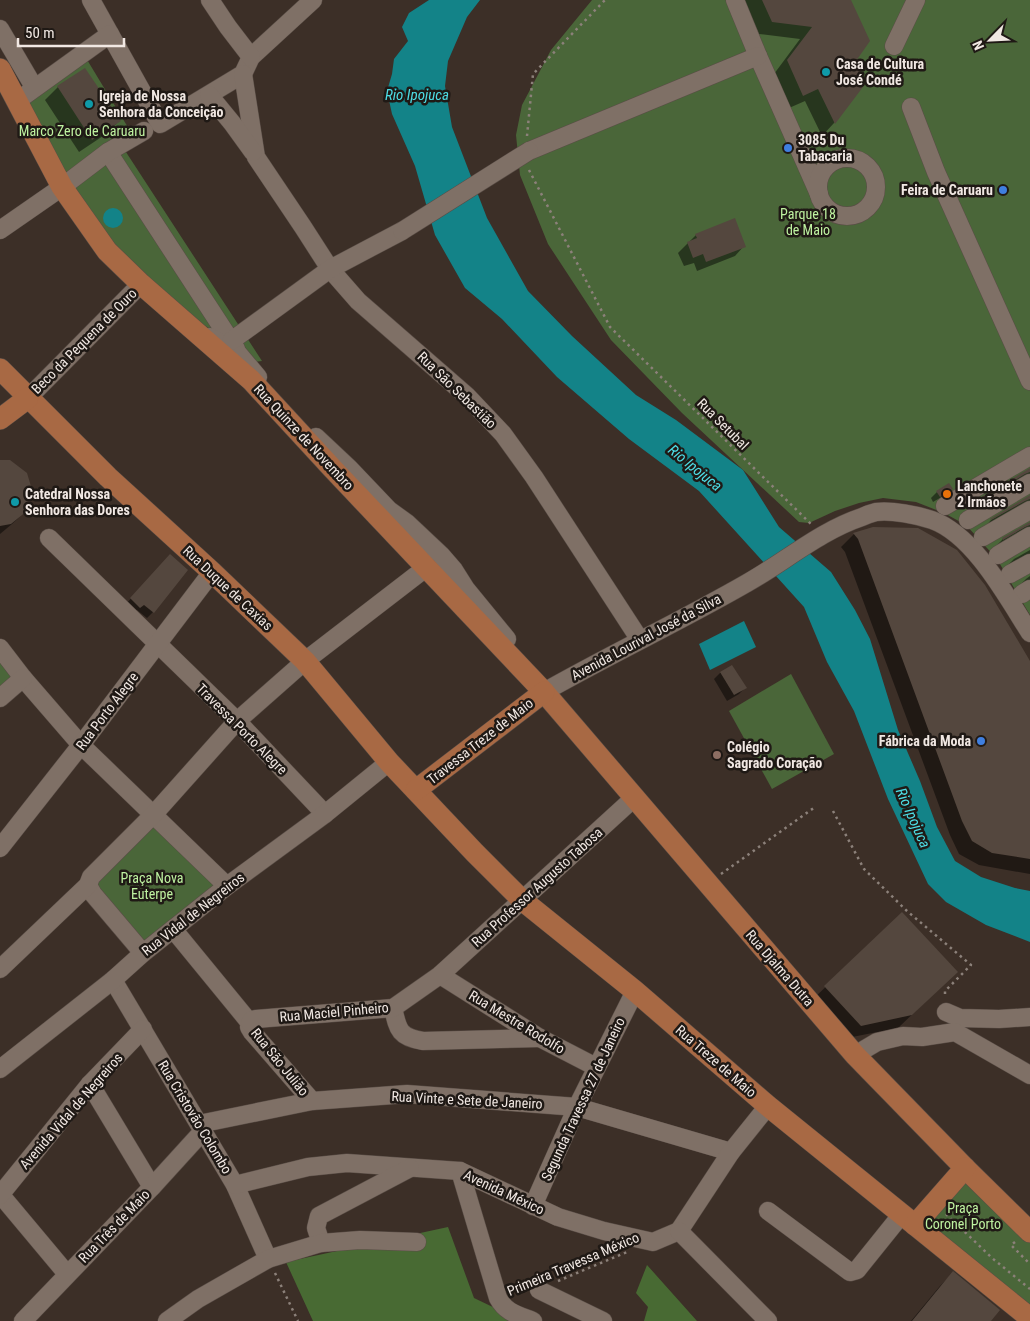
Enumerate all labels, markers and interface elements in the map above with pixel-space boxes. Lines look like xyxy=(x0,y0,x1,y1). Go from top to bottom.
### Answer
scale bar xyxy=(18,15,124,47)
north arrow xyxy=(965,15,1015,65)
text: 50 m xyxy=(25,24,55,42)
text: N xyxy=(969,38,987,52)
place label: Casa de Cultura José Condé xyxy=(836,56,925,88)
marker: Casa de Cultura José Condé xyxy=(820,66,832,78)
water label: Rio Ipojuca xyxy=(385,86,449,104)
place label: Igreja de Nossa Senhora da Conceição xyxy=(99,88,224,120)
marker: Igreja de Nossa Senhora da Conceição xyxy=(83,98,95,110)
park label: Marco Zero de Caruaru xyxy=(19,123,145,139)
place label: 3085 Du Tabacaria xyxy=(798,132,853,164)
marker: 3085 Du Tabacaria xyxy=(782,142,794,154)
place label: Feira de Caruaru xyxy=(901,182,993,198)
marker: Feira de Caruaru xyxy=(997,184,1009,196)
park label: Parque 18 de Maio xyxy=(780,206,836,238)
street label: Beco da Pequena de Ouro xyxy=(28,285,140,397)
street label: Rua São Sebastião xyxy=(414,348,500,432)
street label: Rua Quinze de Novembro xyxy=(251,381,357,493)
street label: Rua Setubal xyxy=(694,395,752,453)
water label: Rio Ipojuca xyxy=(665,441,726,495)
place label: Lanchonete 2 Irmãos xyxy=(957,478,1022,510)
place label: Catedral Nossa Senhora das Dores xyxy=(25,486,130,518)
marker: Lanchonete 2 Irmãos xyxy=(941,488,953,500)
marker: Catedral Nossa Senhora das Dores xyxy=(9,496,21,508)
street label: Rua Duque de Caxias xyxy=(180,543,276,633)
street label: Avenida Lourival José da Silva xyxy=(568,591,724,683)
street label: Rua Porto Alegre xyxy=(73,669,142,753)
street label: Travessa Porto Alegre xyxy=(193,680,291,778)
street label: Travessa Treze de Maio xyxy=(424,695,536,787)
place label: Fábrica da Moda xyxy=(879,733,971,749)
marker: Fábrica da Moda xyxy=(975,735,987,747)
place label: Colégio Sagrado Coração xyxy=(727,739,822,771)
marker: Colégio Sagrado Coração xyxy=(711,749,723,761)
water label: Rio Ipojuca xyxy=(892,785,934,851)
street label: Rua Professor Augusto Tabosa xyxy=(468,824,606,950)
street label: Rua Vidal de Negreiros xyxy=(139,869,247,959)
park label: Praça Nova Euterpe xyxy=(120,870,184,902)
street label: Rua Djalma Dutra xyxy=(743,927,817,1009)
street label: Rua Mestre Rodolfo xyxy=(466,987,568,1057)
street label: Rua Maciel Pinheiro xyxy=(279,999,389,1025)
street label: Segunda Travessa 27 de Janeiro xyxy=(538,1015,628,1183)
street label: Rua Treze de Maio xyxy=(672,1022,760,1100)
street label: Rua São Julião xyxy=(248,1025,312,1099)
street label: Avenida Vidal de Negreiros xyxy=(16,1050,126,1172)
street label: Rua Cristovão Colombo xyxy=(155,1057,235,1177)
street label: Rua Vinte e Sete de Janeiro xyxy=(391,1088,543,1112)
street label: Avenida México xyxy=(461,1166,547,1218)
street label: Rua Três de Maio xyxy=(75,1186,153,1266)
park label: Praça Coronel Porto xyxy=(925,1200,1001,1232)
street label: Primeira Travessa México xyxy=(505,1229,641,1299)

